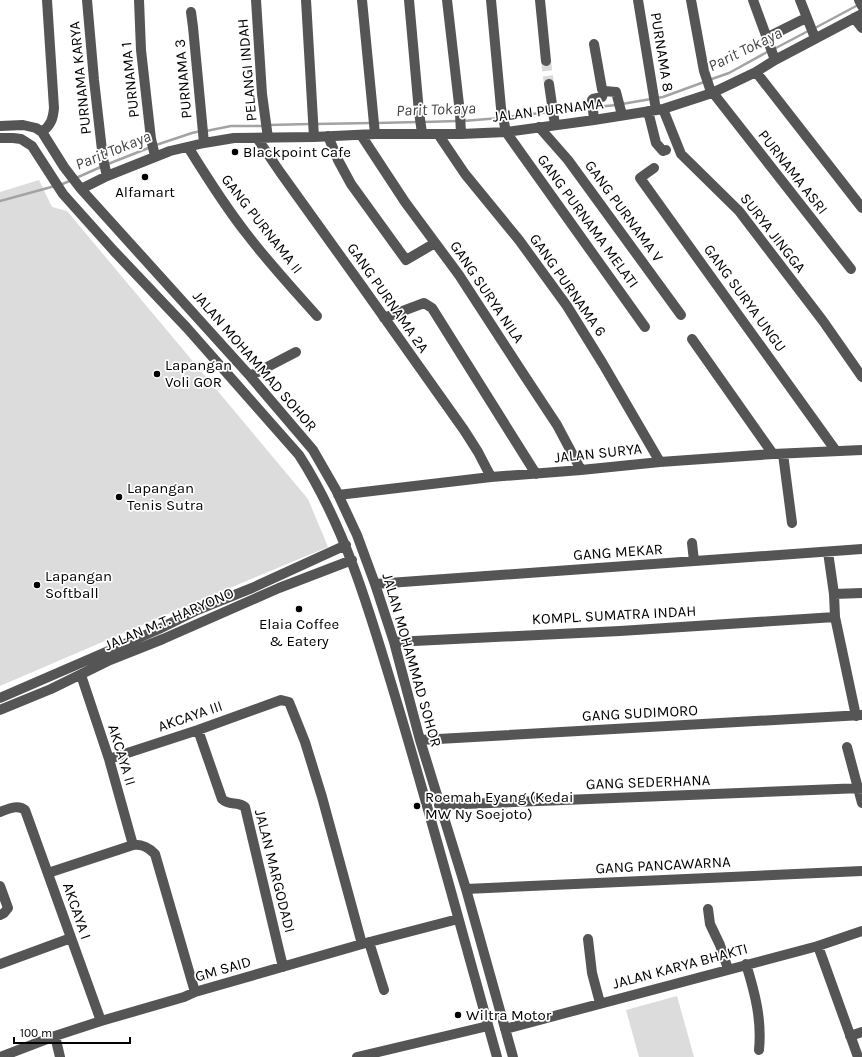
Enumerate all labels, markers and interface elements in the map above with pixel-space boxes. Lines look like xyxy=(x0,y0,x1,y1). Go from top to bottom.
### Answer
street label: PURNAMA 8 xyxy=(647,11,677,93)
street label: PELANGI INDAH xyxy=(234,18,260,122)
street label: PURNAMA KARYA xyxy=(65,20,95,136)
water label: Parit Tokaya xyxy=(705,23,785,75)
street label: PURNAMA 3 xyxy=(171,38,195,120)
street label: PURNAMA 1 xyxy=(117,41,143,119)
street label: JALAN PURNAMA xyxy=(492,94,605,126)
water label: Parit Tokaya xyxy=(396,98,476,120)
water label: Parit Tokaya xyxy=(72,126,154,174)
street label: PURNAMA ASRI xyxy=(754,126,832,218)
place label: Blackpoint Cafe xyxy=(243,143,351,161)
marker: Blackpoint Cafe xyxy=(230,147,240,157)
street label: GANG PURNAMA MELATI xyxy=(533,151,643,291)
street label: GANG PURNAMA V xyxy=(581,157,667,266)
street label: GANG PURNAMA II xyxy=(218,171,306,277)
marker: Alfamart xyxy=(140,172,150,182)
place label: Alfamart xyxy=(115,183,175,201)
street label: SURYA JINGGA xyxy=(736,190,810,277)
street label: GANG PURNAMA 6 xyxy=(526,230,610,340)
street label: GANG SURYA NILA xyxy=(446,238,528,347)
street label: GANG PURNAMA 2A xyxy=(343,240,433,357)
street label: GANG SURYA UNGU xyxy=(700,241,790,355)
street label: JALAN MOHAMMAD SOHOR xyxy=(189,287,321,435)
place label: Lapangan Voli GOR xyxy=(165,356,232,391)
marker: Lapangan Voli GOR xyxy=(152,369,162,379)
street label: JALAN SURYA xyxy=(553,439,643,467)
place label: Lapangan Tenis Sutra xyxy=(127,479,204,514)
marker: Lapangan Tenis Sutra xyxy=(114,492,124,502)
street label: GANG MEKAR xyxy=(573,540,663,564)
place label: Lapangan Softball xyxy=(45,567,112,602)
street label: JALAN MOHAMMAD SOHOR xyxy=(379,571,445,749)
marker: Lapangan Softball xyxy=(32,580,42,590)
street label: JALAN M.T. HARYONO xyxy=(102,584,236,654)
street label: KOMPL. SUMATRA INDAH xyxy=(531,602,697,628)
marker: Elaia Coffee & Eatery xyxy=(294,604,304,614)
place label: Elaia Coffee & Eatery xyxy=(259,615,339,650)
street label: AKCAYA III xyxy=(155,697,225,735)
street label: GANG SUDIMORO xyxy=(582,701,698,725)
street label: AKCAYA II xyxy=(104,722,140,788)
street label: GANG SEDERHANA xyxy=(586,771,711,793)
place label: Roemah Eyang (Kedai MW Ny Soejoto) xyxy=(425,788,574,823)
marker: Roemah Eyang (Kedai MW Ny Soejoto) xyxy=(412,801,422,811)
street label: JALAN MARGODADI xyxy=(251,807,299,935)
street label: GANG PANCAWARNA xyxy=(595,852,731,878)
street label: AKCAYA I xyxy=(59,880,95,942)
street label: JALAN KARYA BHAKTI xyxy=(610,939,750,993)
street label: GM SAID xyxy=(193,952,253,986)
place label: Wiltra Motor xyxy=(466,1006,552,1024)
marker: Wiltra Motor xyxy=(453,1010,463,1020)
scale bar xyxy=(14,1019,130,1045)
text: 100 m xyxy=(20,1026,52,1040)

